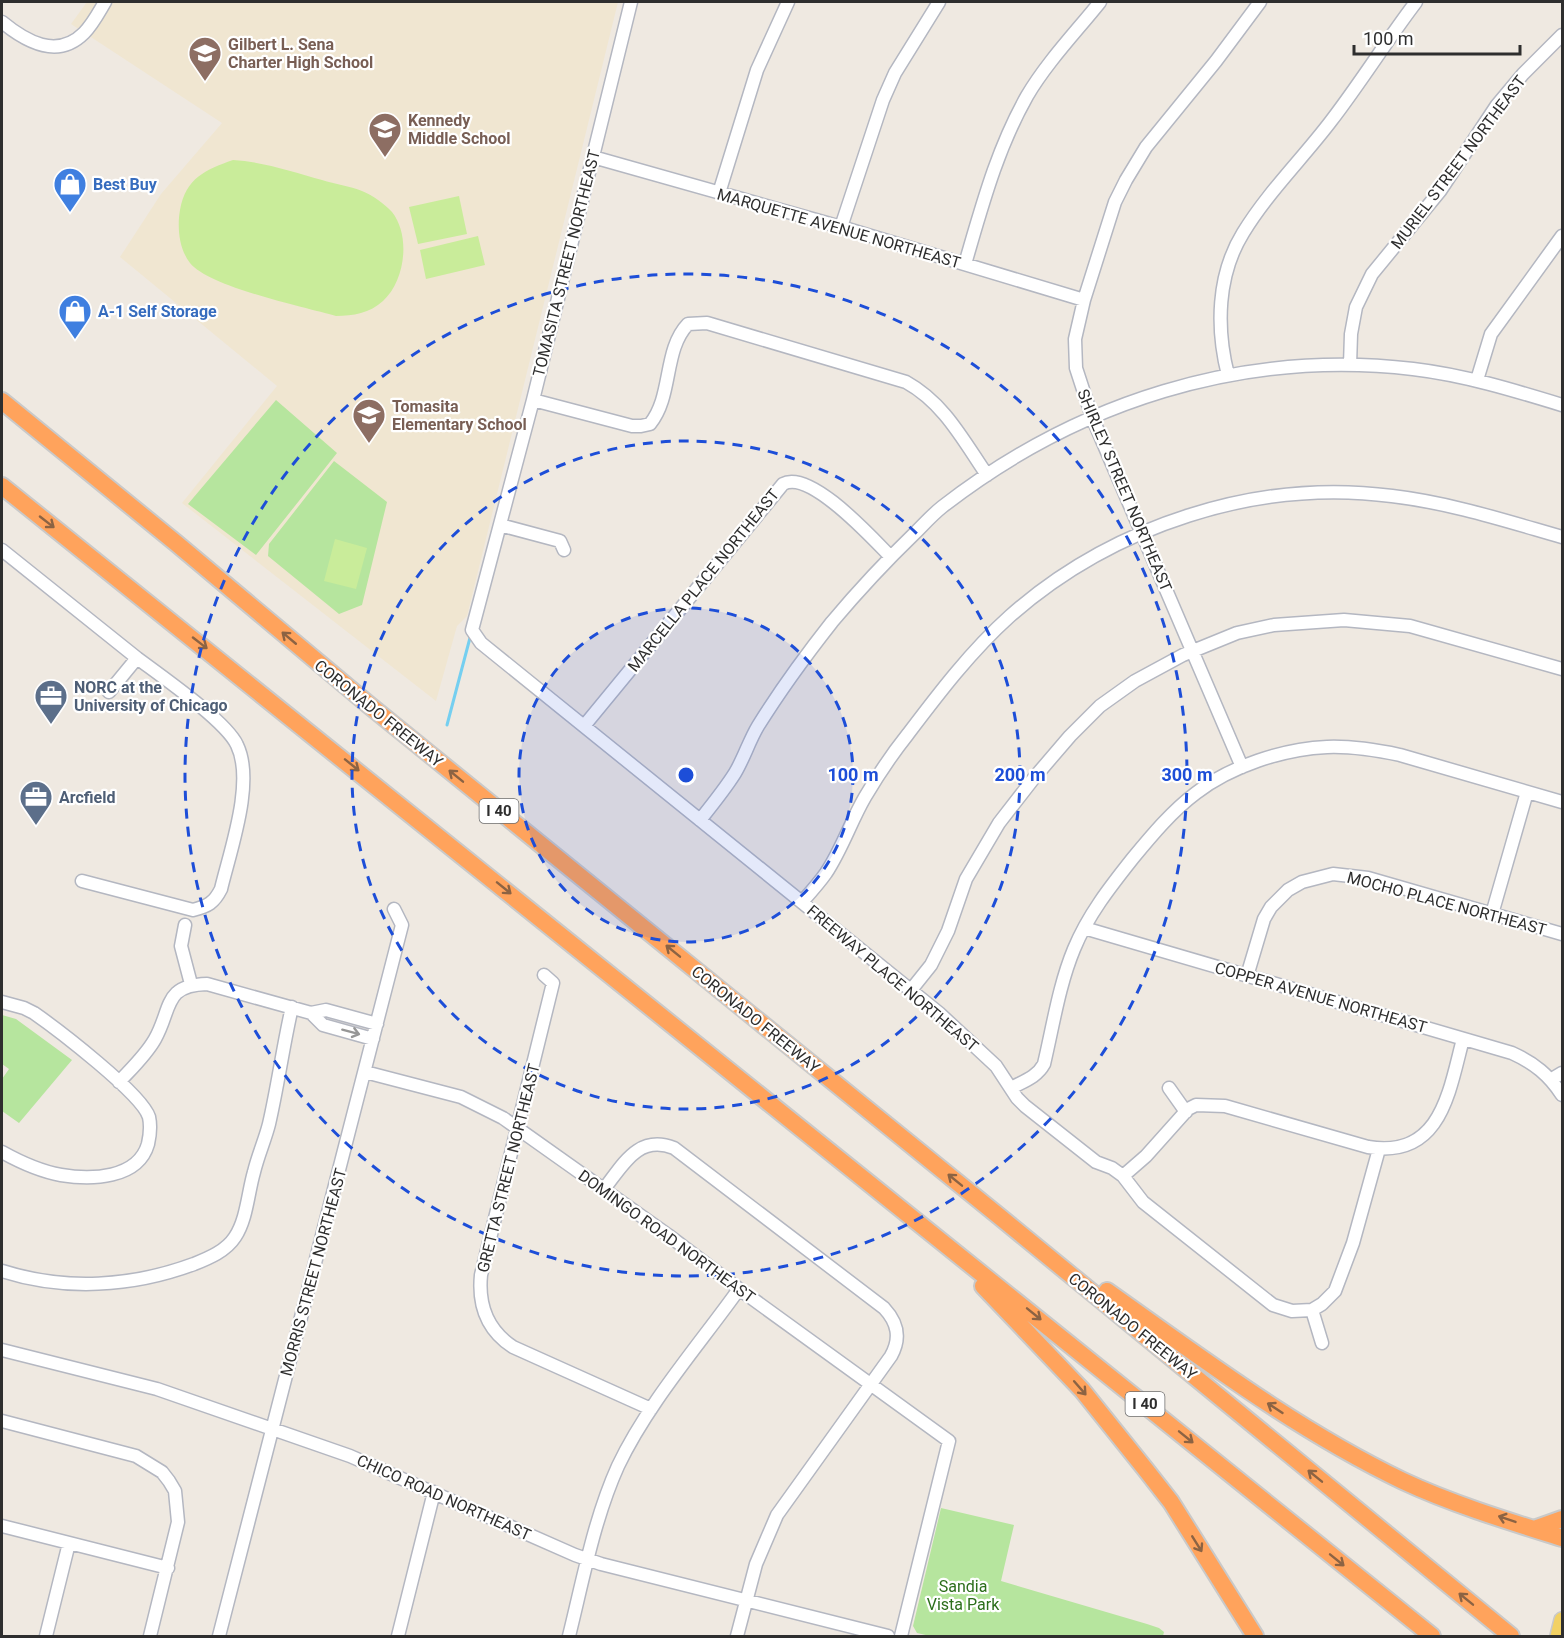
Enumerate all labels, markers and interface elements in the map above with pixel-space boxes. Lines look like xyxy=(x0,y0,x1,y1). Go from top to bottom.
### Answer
scale bar xyxy=(1354,18,1520,56)
text: 100 m xyxy=(1363,28,1414,49)
school or university icon: Gilbert L. Sena Charter High School xyxy=(187,35,223,82)
place label: Gilbert L. Sena Charter High School xyxy=(228,35,373,72)
street label: MURIEL STREET NORTHEAST xyxy=(1387,72,1530,253)
school or university icon: Kennedy Middle School xyxy=(367,111,403,158)
place label: Kennedy Middle School xyxy=(408,111,511,148)
street label: TOMASITA STREET NORTHEAST xyxy=(529,147,604,379)
shop icon: Best Buy xyxy=(52,166,88,213)
place label: Best Buy xyxy=(93,175,158,194)
street label: MARQUETTE AVENUE NORTHEAST xyxy=(715,185,963,273)
shop icon: A-1 Self Storage xyxy=(57,293,93,340)
place label: A-1 Self Storage xyxy=(98,302,217,321)
street label: SHIRLEY STREET NORTHEAST xyxy=(1073,386,1176,595)
school or university icon: Tomasita Elementary School xyxy=(351,397,387,444)
place label: Tomasita Elementary School xyxy=(392,397,527,434)
street label: MARCELLA PLACE NORTHEAST xyxy=(624,485,783,676)
one-way arrow xyxy=(39,515,55,528)
one-way arrow xyxy=(281,632,297,645)
one-way arrow xyxy=(192,637,208,650)
street label: CORONADO FREEWAY xyxy=(311,656,447,771)
office icon: NORC at the University of Chicago xyxy=(33,678,69,725)
place label: NORC at the University of Chicago xyxy=(74,678,228,715)
one-way arrow xyxy=(344,758,360,771)
text: 100 m xyxy=(827,764,879,785)
text: 200 m xyxy=(994,764,1046,785)
text: 300 m xyxy=(1161,764,1213,785)
centre of rings xyxy=(676,765,696,785)
one-way arrow xyxy=(448,769,464,782)
office icon: Arcfield xyxy=(18,779,54,826)
place label: Arcfield xyxy=(59,788,115,807)
road number: I 40 xyxy=(480,799,518,823)
street label: MOCHO PLACE NORTHEAST xyxy=(1345,868,1549,939)
one-way arrow xyxy=(496,881,512,894)
street label: FREEWAY PLACE NORTHEAST xyxy=(803,901,983,1056)
one-way arrow xyxy=(665,945,681,958)
street label: COPPER AVENUE NORTHEAST xyxy=(1213,958,1429,1037)
street label: CORONADO FREEWAY xyxy=(688,962,824,1077)
one-way arrow xyxy=(341,1027,360,1039)
street label: GRETTA STREET NORTHEAST xyxy=(473,1061,544,1275)
street label: MORRIS STREET NORTHEAST xyxy=(277,1166,350,1378)
street label: DOMINGO ROAD NORTHEAST xyxy=(575,1166,759,1307)
one-way arrow xyxy=(948,1173,963,1187)
street label: CORONADO FREEWAY xyxy=(1065,1269,1201,1384)
one-way arrow xyxy=(1026,1308,1042,1321)
one-way arrow xyxy=(1073,1380,1087,1395)
road number: I 40 xyxy=(1126,1392,1164,1416)
one-way arrow xyxy=(1268,1402,1284,1414)
one-way arrow xyxy=(1178,1430,1194,1443)
street label: CHICO ROAD NORTHEAST xyxy=(354,1450,534,1545)
one-way arrow xyxy=(1308,1469,1324,1482)
one-way arrow xyxy=(1498,1513,1517,1524)
one-way arrow xyxy=(1192,1535,1204,1552)
one-way arrow xyxy=(1329,1553,1345,1566)
park label: Sandia Vista Park xyxy=(927,1577,1000,1614)
one-way arrow xyxy=(1458,1593,1474,1606)

